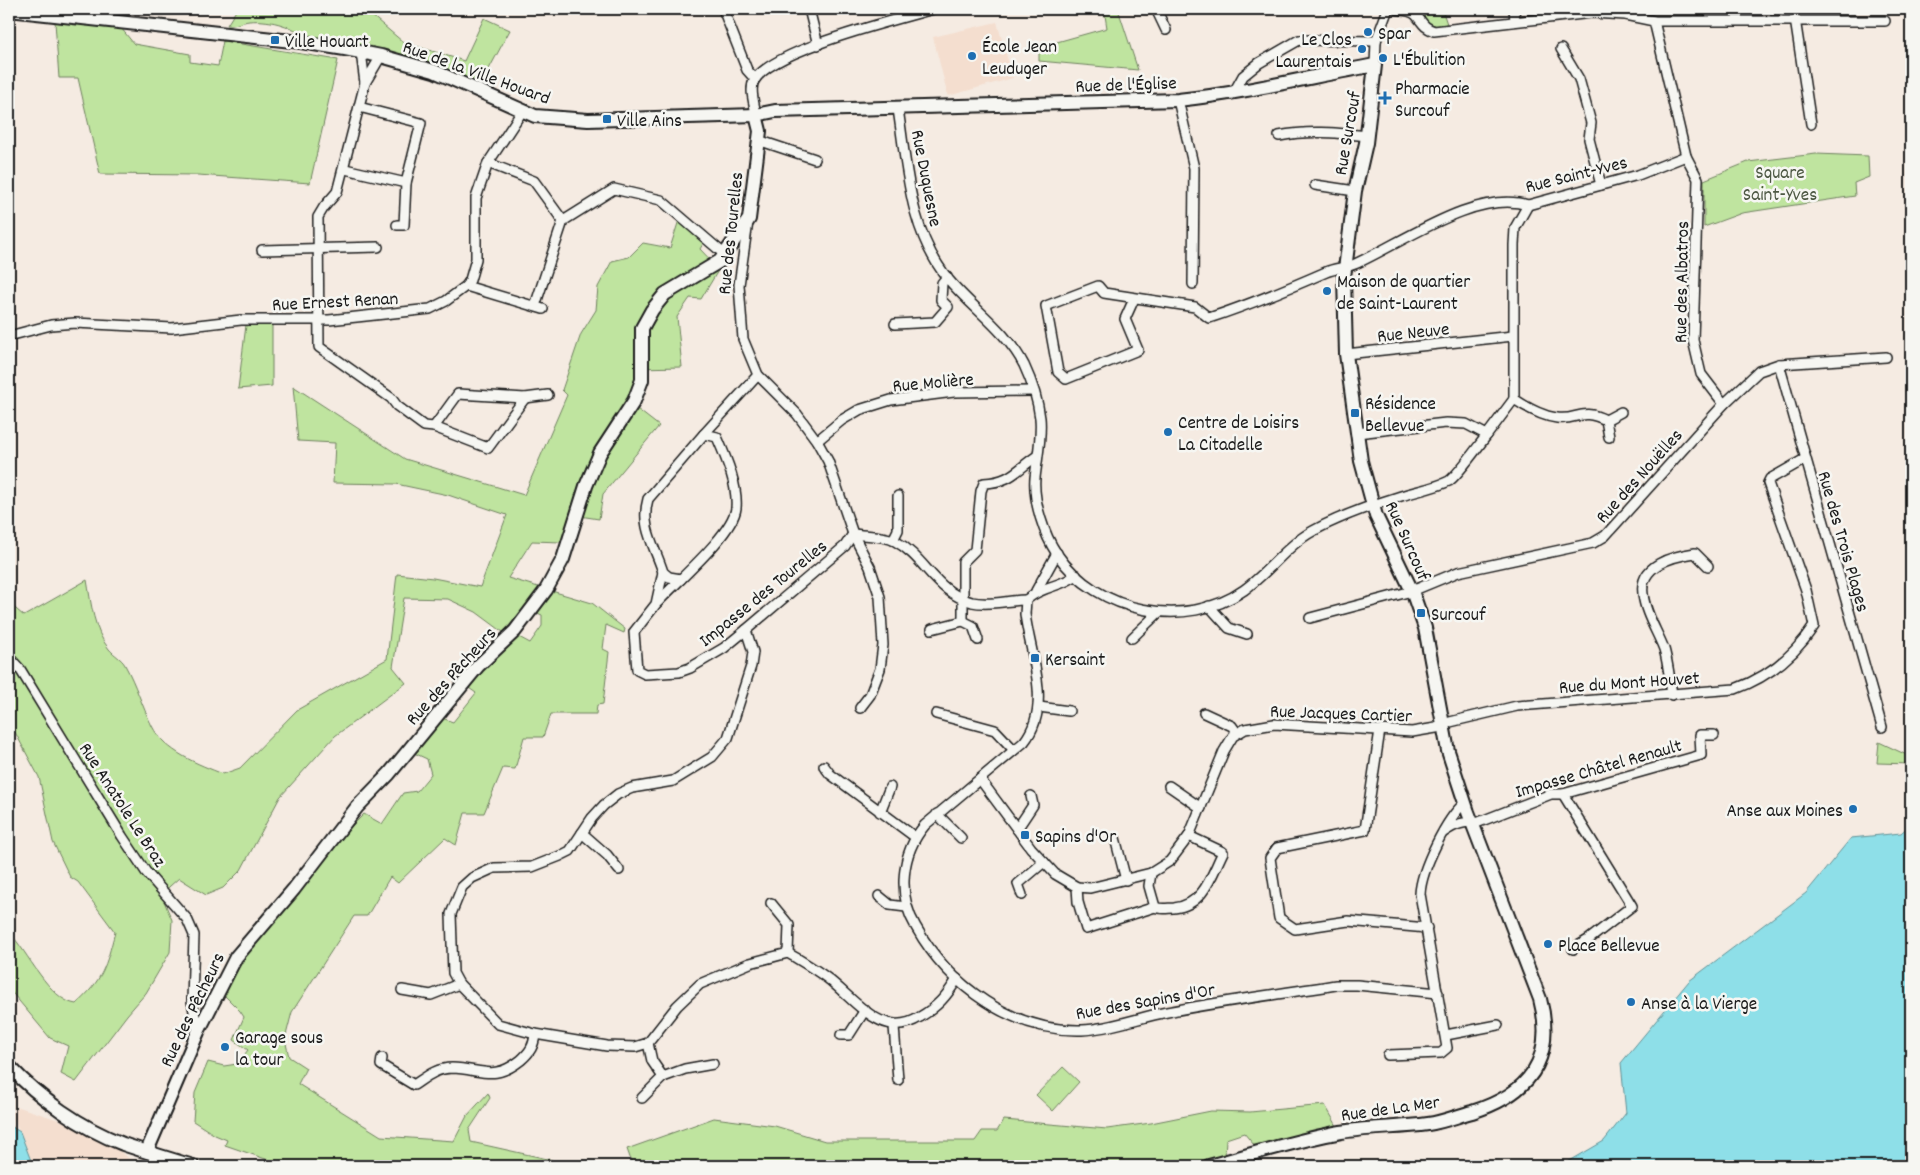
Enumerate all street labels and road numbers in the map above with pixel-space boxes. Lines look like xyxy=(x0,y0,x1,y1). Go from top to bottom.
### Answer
street label: Rue de la Ville Houard xyxy=(398,35,553,114)
street label: Rue de l'Église xyxy=(1075,71,1177,102)
street label: Rue Surcouf xyxy=(1329,88,1370,178)
street label: Rue Duquesne xyxy=(902,128,947,229)
street label: Rue Saint-Yves xyxy=(1523,151,1631,202)
street label: Rue des Tourelles xyxy=(713,171,752,296)
street label: Rue des Albatros xyxy=(1669,221,1698,343)
street label: Rue Ernest Renan xyxy=(271,287,399,320)
street label: Rue Neuve xyxy=(1376,317,1451,352)
street label: Rue Molière xyxy=(892,367,975,401)
street label: Rue des Nouëlles xyxy=(1591,424,1691,531)
street label: Rue des Trois Plages xyxy=(1809,468,1875,616)
street label: Rue Surcouf xyxy=(1376,497,1436,587)
street label: Impasse des Tourelles xyxy=(694,534,834,655)
street label: Rue des Pêcheurs xyxy=(401,622,504,733)
street label: Rue du Mont Houvet xyxy=(1558,666,1701,703)
street label: Rue Jacques Cartier xyxy=(1269,700,1412,731)
street label: Impasse Châtel Renault xyxy=(1512,734,1685,807)
street label: Rue Anatole Le Braz xyxy=(71,738,171,873)
street label: Rue des Pêcheurs xyxy=(155,949,234,1072)
street label: Rue des Sapins d'Or xyxy=(1074,978,1217,1029)
street label: Rue de La Mer xyxy=(1339,1090,1442,1131)

